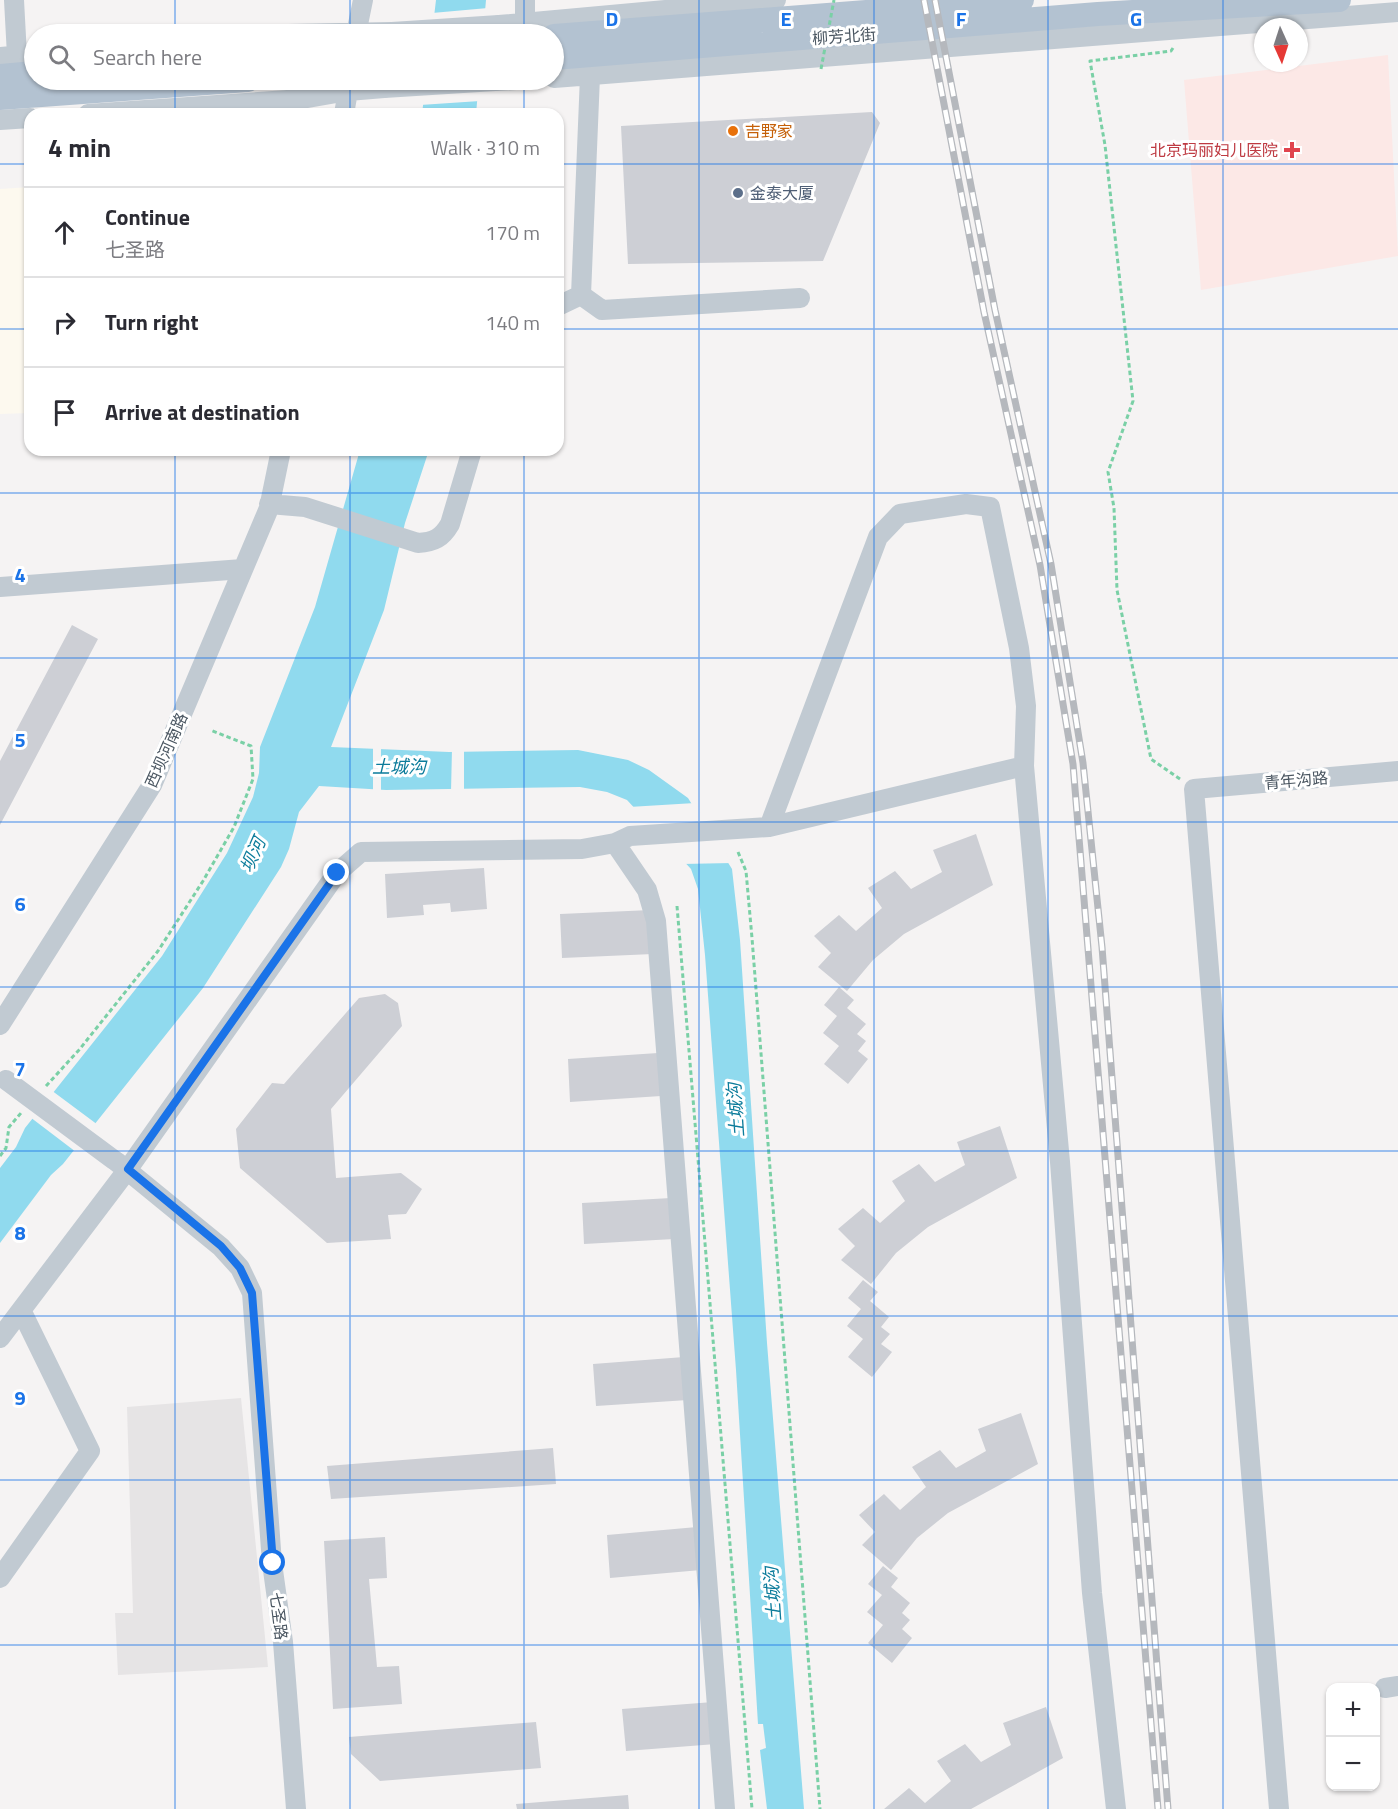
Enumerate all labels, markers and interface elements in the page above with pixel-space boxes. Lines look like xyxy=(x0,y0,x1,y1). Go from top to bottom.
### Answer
text: D xyxy=(606,3,618,34)
text: E xyxy=(780,3,792,34)
text: F xyxy=(956,3,967,34)
text: G xyxy=(1130,3,1142,34)
north arrow xyxy=(1254,18,1308,72)
street label: 柳芳北街 xyxy=(811,22,877,50)
search box xyxy=(24,24,564,90)
text: Search here xyxy=(93,40,202,74)
icon: search xyxy=(45,41,78,74)
place label: 吉野家 xyxy=(745,119,793,143)
marker: 吉野家 xyxy=(726,124,740,138)
text: 4 min xyxy=(48,128,111,167)
text: Walk · 310 m xyxy=(431,132,540,163)
place label: 北京玛丽妇儿医院 xyxy=(1150,138,1278,162)
marker: 北京玛丽妇儿医院 xyxy=(1283,141,1301,159)
place label: 金泰大厦 xyxy=(750,181,814,205)
marker: 金泰大厦 xyxy=(731,186,745,200)
text: Continue xyxy=(105,200,190,234)
icon: ahead xyxy=(48,216,81,249)
text: 170 m xyxy=(485,217,540,248)
text: 七圣路 xyxy=(105,234,165,265)
text: Turn right xyxy=(105,305,199,339)
icon: right xyxy=(48,306,81,339)
text: 140 m xyxy=(485,307,540,338)
text: Arrive at destination xyxy=(105,395,300,429)
icon: arrive xyxy=(48,396,81,429)
text: 4 xyxy=(14,559,26,590)
street label: 西坝河南路 xyxy=(139,709,193,791)
text: 5 xyxy=(14,724,26,755)
water label: 土城沟 xyxy=(372,753,428,780)
street label: 青年沟路 xyxy=(1263,765,1329,795)
water label: 坝河 xyxy=(233,830,273,877)
route end xyxy=(323,859,349,885)
text: 6 xyxy=(14,888,26,919)
text: 7 xyxy=(14,1053,26,1084)
water label: 土城沟 xyxy=(720,1080,751,1138)
text: 8 xyxy=(14,1217,26,1248)
text: 9 xyxy=(14,1382,26,1413)
route start xyxy=(259,1549,285,1575)
water label: 土城沟 xyxy=(757,1564,788,1622)
street label: 七圣路 xyxy=(264,1591,294,1641)
map controls xyxy=(1326,1683,1380,1791)
button: + xyxy=(1326,1683,1380,1737)
button: − xyxy=(1326,1737,1380,1791)

